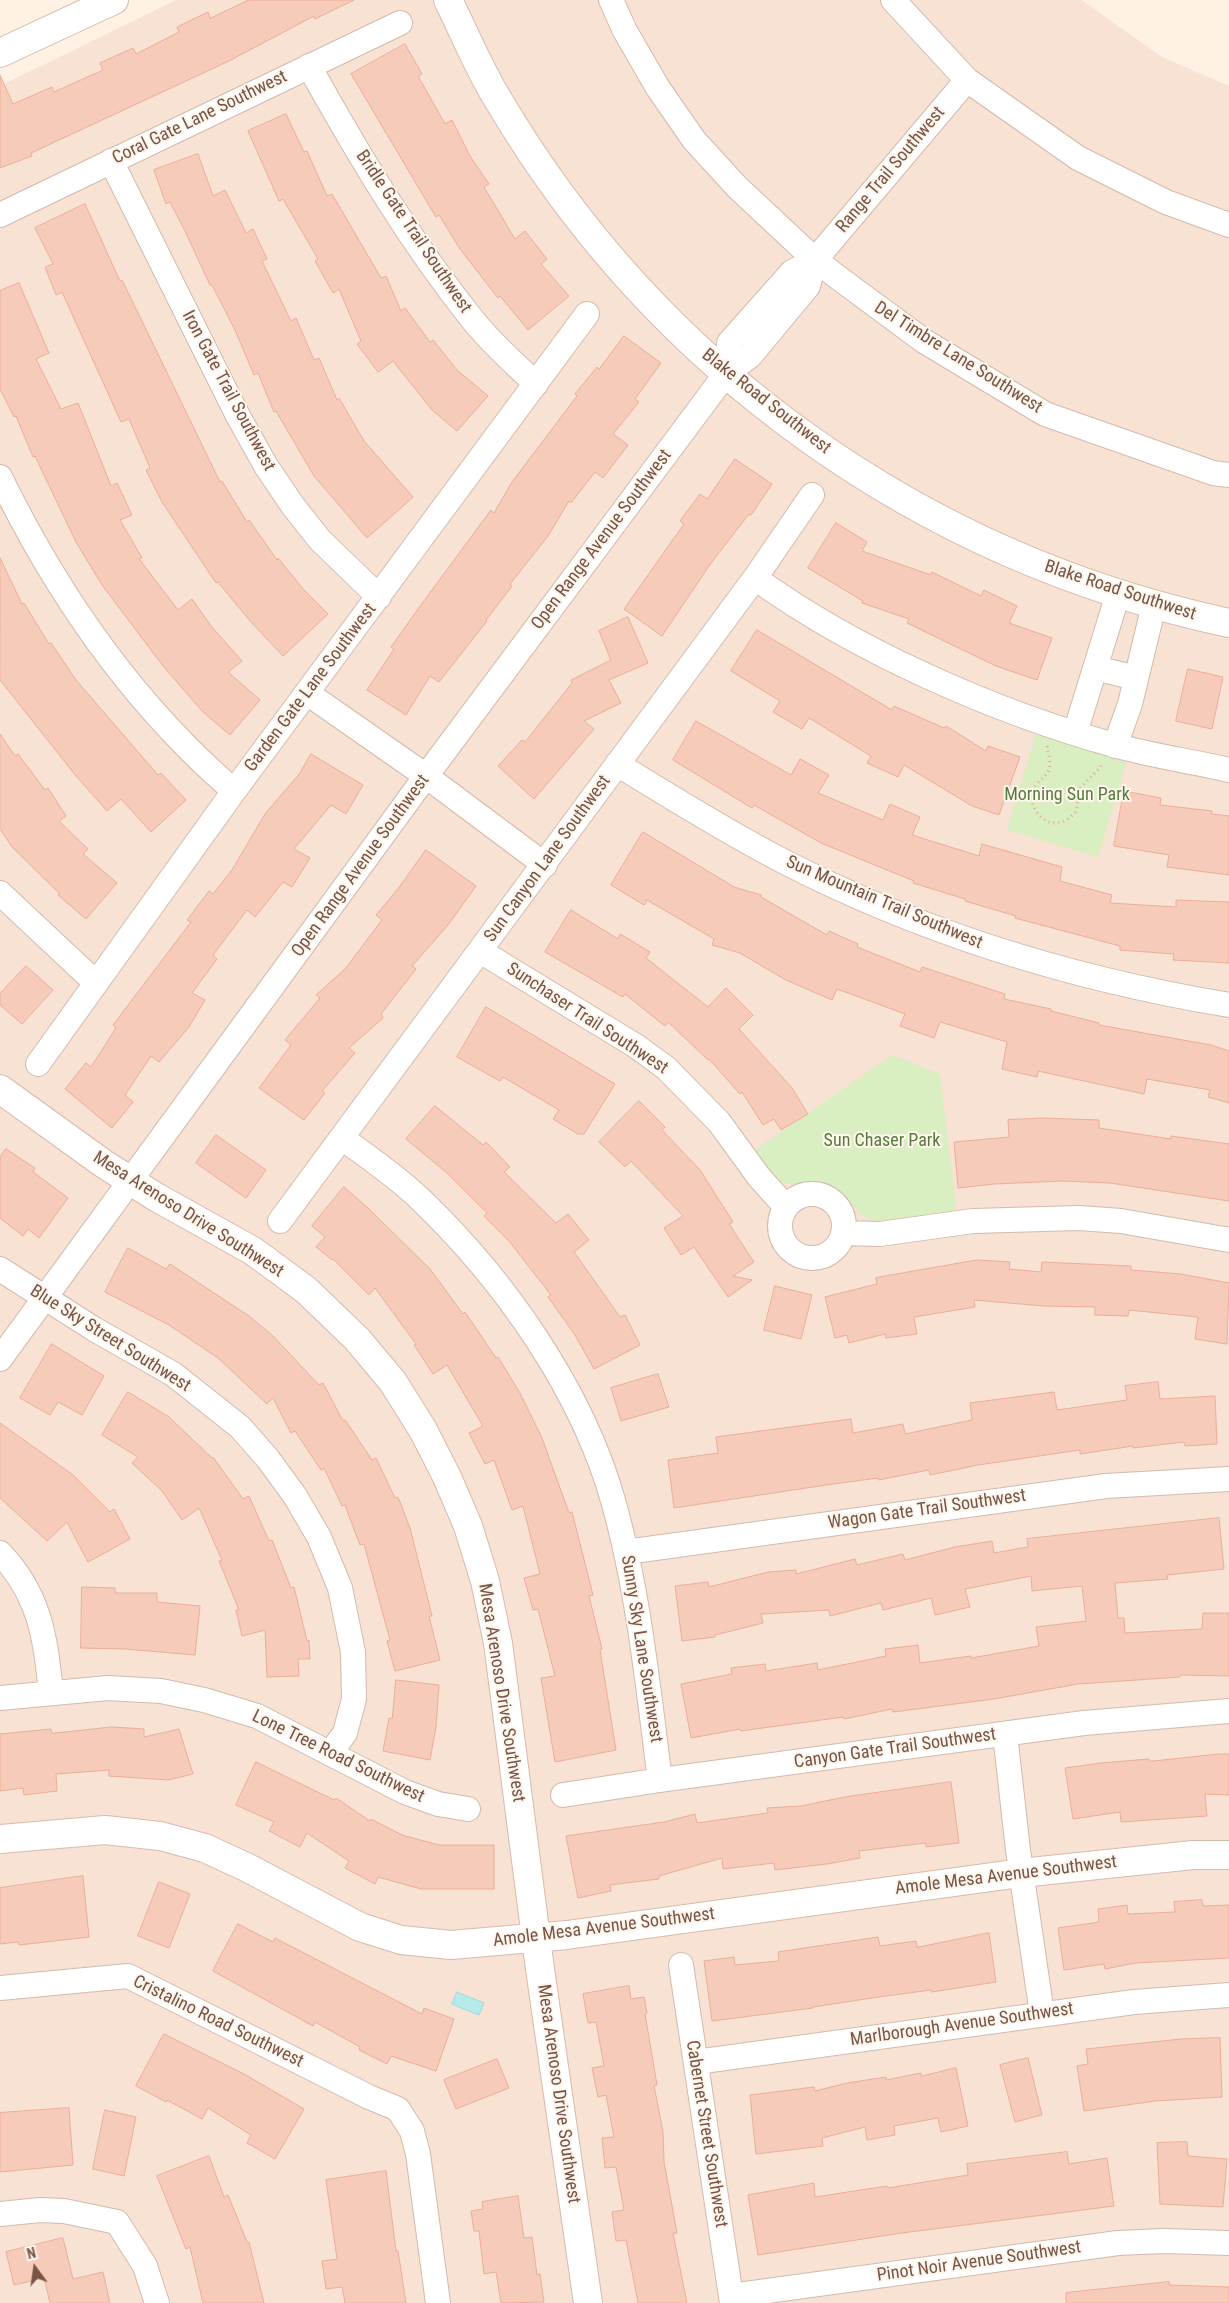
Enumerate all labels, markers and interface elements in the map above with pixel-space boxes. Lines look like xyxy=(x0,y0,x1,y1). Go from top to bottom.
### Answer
street label: Coral Gate Lane Southwest xyxy=(109,66,291,170)
street label: Range Trail Southwest xyxy=(832,103,950,237)
street label: Bridle Gate Trail Southwest xyxy=(350,146,476,318)
street label: Del Timbre Lane Southwest xyxy=(870,297,1046,419)
street label: Iron Gate Trail Southwest xyxy=(177,307,279,475)
street label: Blake Road Southwest xyxy=(697,345,835,459)
street label: Open Range Avenue Southwest xyxy=(527,446,677,634)
street label: Blake Road Southwest xyxy=(1041,556,1199,626)
street label: Garden Gate Lane Southwest xyxy=(241,600,381,776)
street label: Open Range Avenue Southwest xyxy=(288,771,434,961)
street label: Sun Canyon Lane Southwest xyxy=(480,771,616,947)
park label: Morning Sun Park xyxy=(1004,784,1130,806)
street label: Sun Mountain Trail Southwest xyxy=(782,852,986,954)
street label: Sunchaser Trail Southwest xyxy=(502,959,672,1079)
park label: Sun Chaser Park xyxy=(824,1130,940,1152)
street label: Mesa Arenoso Drive Southwest xyxy=(89,1147,287,1283)
street label: Blue Sky Street Southwest xyxy=(26,1281,194,1397)
street label: Wagon Gate Trail Southwest xyxy=(827,1485,1027,1535)
street label: Sunny Sky Lane Southwest xyxy=(616,1554,666,1744)
street label: Mesa Arenoso Drive Southwest xyxy=(473,1582,529,1804)
street label: Lone Tree Road Southwest xyxy=(248,1706,428,1808)
street label: Canyon Gate Trail Southwest xyxy=(793,1724,997,1774)
street label: Amole Mesa Avenue Southwest xyxy=(894,1852,1118,1900)
street label: Amole Mesa Avenue Southwest xyxy=(492,1904,716,1952)
street label: Cristalino Road Southwest xyxy=(129,1971,307,2073)
street label: Mesa Arenoso Drive Southwest xyxy=(532,1983,584,2205)
street label: Marlborough Avenue Southwest xyxy=(849,1999,1075,2051)
street label: Cabernet Street Southwest xyxy=(681,2039,731,2229)
street label: Pinot Noir Avenue Southwest xyxy=(876,2237,1082,2287)
north arrow xyxy=(10,2243,60,2293)
text: N xyxy=(25,2245,37,2262)

